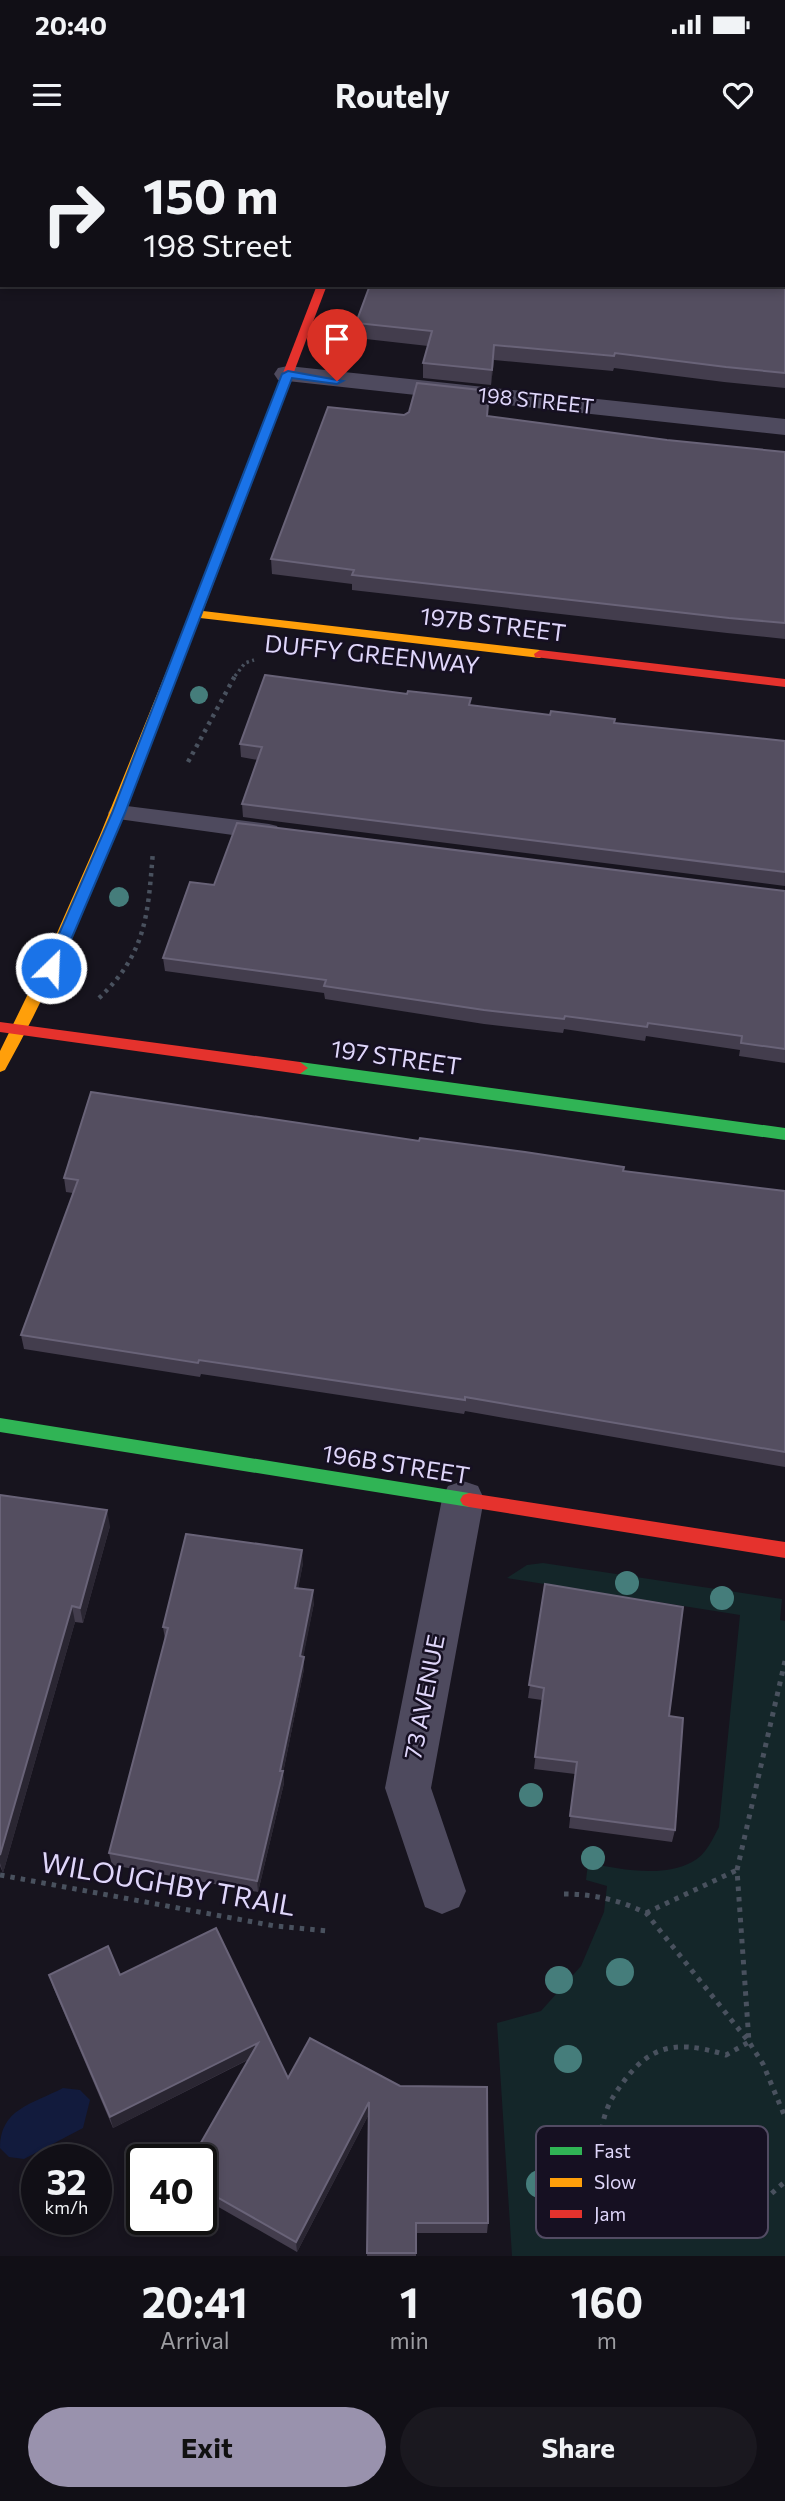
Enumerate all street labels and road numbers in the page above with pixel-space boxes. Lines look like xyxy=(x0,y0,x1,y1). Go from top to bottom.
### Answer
street label: 198 STREET xyxy=(477,381,595,418)
street label: 197B STREET xyxy=(419,600,568,647)
street label: DUFFY GREENWAY xyxy=(263,628,481,679)
street label: 197 STREET xyxy=(329,1033,463,1080)
street label: 196B STREET xyxy=(321,1438,472,1489)
street label: 73 AVENUE xyxy=(397,1632,450,1762)
street label: WILOUGHBY TRAIL xyxy=(38,1844,298,1922)

